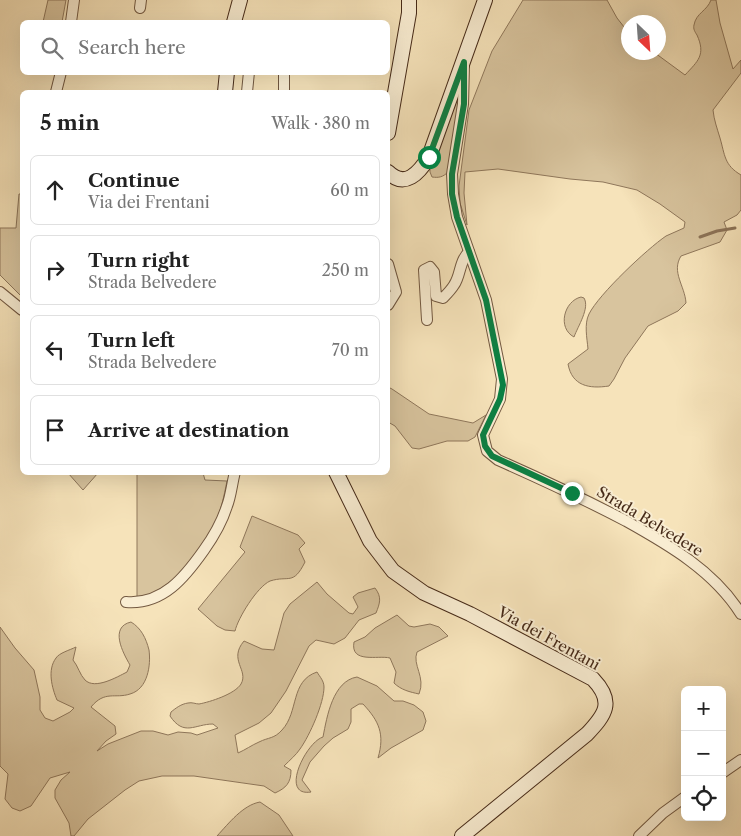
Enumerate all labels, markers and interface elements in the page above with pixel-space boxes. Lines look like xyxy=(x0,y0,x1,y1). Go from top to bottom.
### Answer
north arrow xyxy=(621,15,666,60)
search box xyxy=(20,20,390,75)
icon: search xyxy=(38,34,66,62)
text: Search here xyxy=(78,36,186,59)
text: 5 min xyxy=(40,110,100,135)
text: Walk · 380 m xyxy=(271,113,370,133)
route start xyxy=(418,146,441,169)
text: Continue xyxy=(88,169,180,192)
icon: ahead xyxy=(41,176,69,204)
text: 60 m xyxy=(330,180,369,200)
text: Via dei Frentani xyxy=(88,192,210,212)
text: Turn right xyxy=(88,249,189,272)
icon: right xyxy=(41,256,69,284)
text: 250 m xyxy=(322,260,369,280)
text: Strada Belvedere xyxy=(88,272,217,292)
text: Turn left xyxy=(88,329,175,352)
icon: left xyxy=(41,336,69,364)
text: 70 m xyxy=(332,340,369,360)
text: Strada Belvedere xyxy=(88,352,217,372)
icon: arrive xyxy=(41,416,69,444)
text: Arrive at destination xyxy=(88,419,289,442)
route end xyxy=(561,482,584,505)
street label: Strada Belvedere xyxy=(593,482,707,560)
street label: Via dei Frentani xyxy=(494,602,604,674)
map controls xyxy=(681,686,726,821)
button: + xyxy=(681,686,726,731)
button: − xyxy=(681,731,726,776)
button: locate xyxy=(681,776,726,821)

